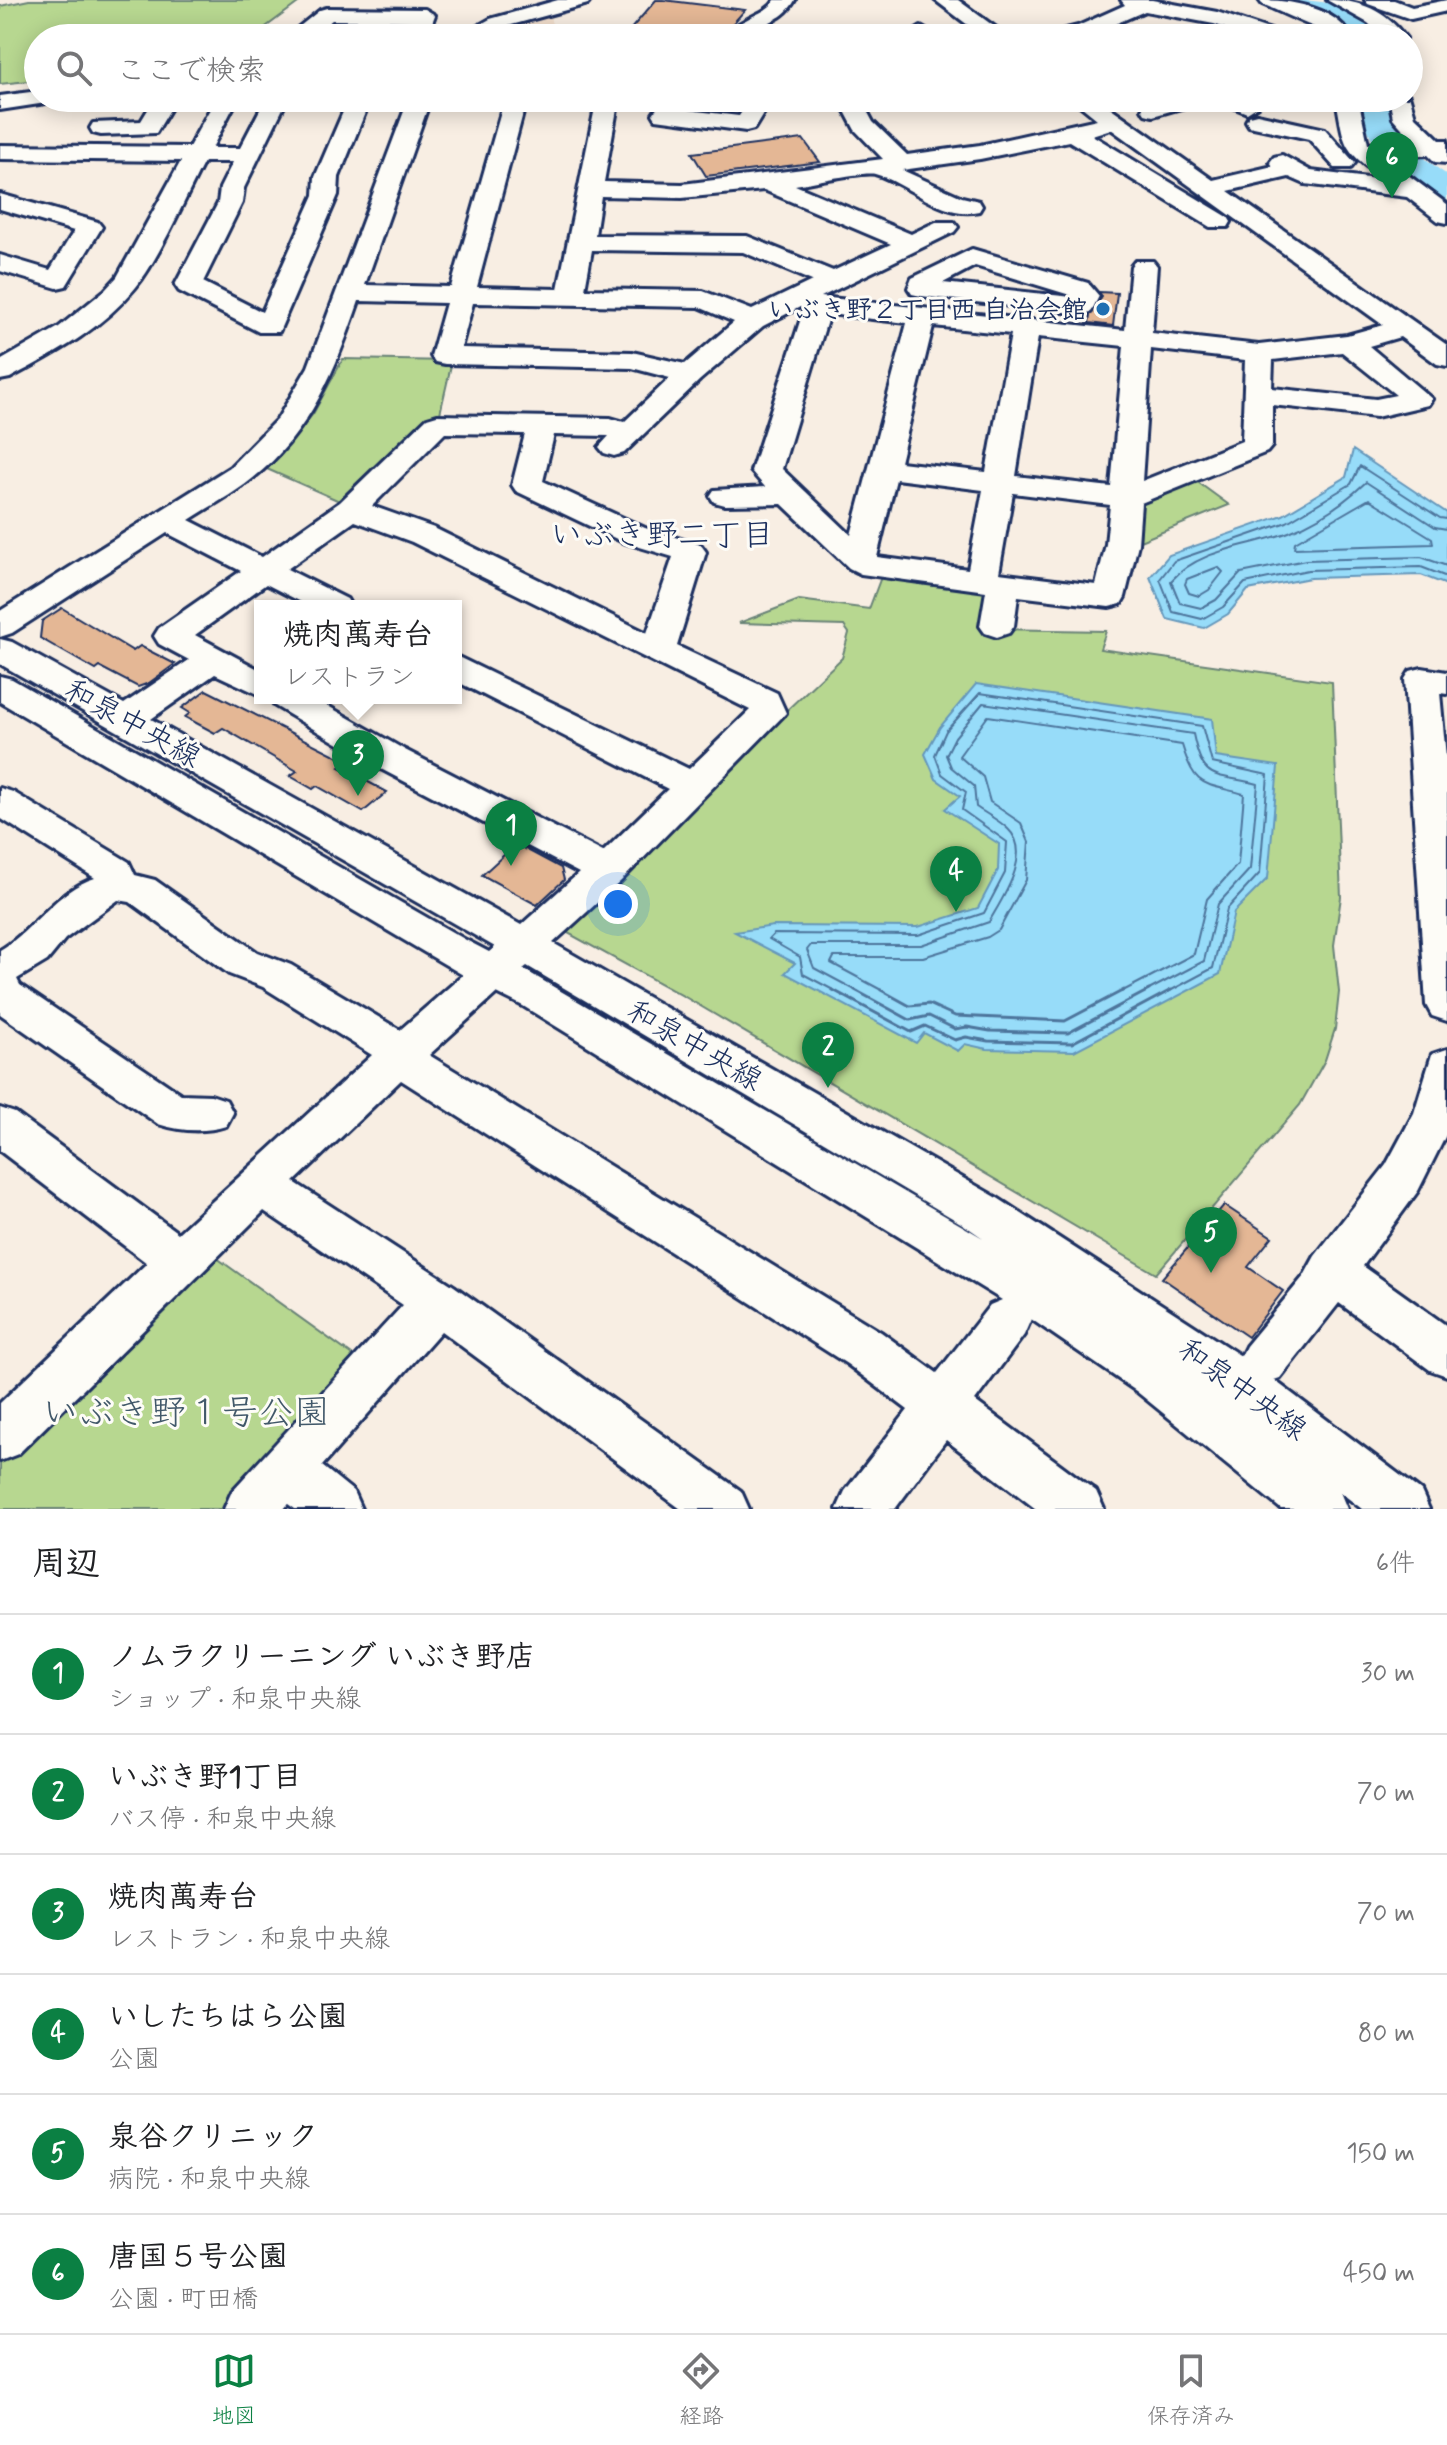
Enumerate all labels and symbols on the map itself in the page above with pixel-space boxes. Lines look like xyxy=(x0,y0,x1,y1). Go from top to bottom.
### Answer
pin: 6 xyxy=(1366,132,1418,198)
place label: いぶき野２丁目西 自治会館 xyxy=(767,294,1087,328)
marker: いぶき野２丁目西 自治会館 xyxy=(1094,300,1112,318)
district label: いぶき野二丁目 xyxy=(550,515,774,557)
street label: 和泉中央線 xyxy=(57,671,207,778)
pin: 3 xyxy=(332,730,384,796)
pin: 1 xyxy=(485,800,537,866)
pin: 4 xyxy=(930,846,982,912)
your location xyxy=(598,884,638,924)
street label: 和泉中央線 xyxy=(620,992,769,1101)
pin: 2 xyxy=(802,1022,854,1088)
pin: 5 xyxy=(1185,1207,1237,1273)
street label: 和泉中央線 xyxy=(1170,1330,1314,1450)
park label: いぶき野１号公園 xyxy=(42,1391,330,1438)

